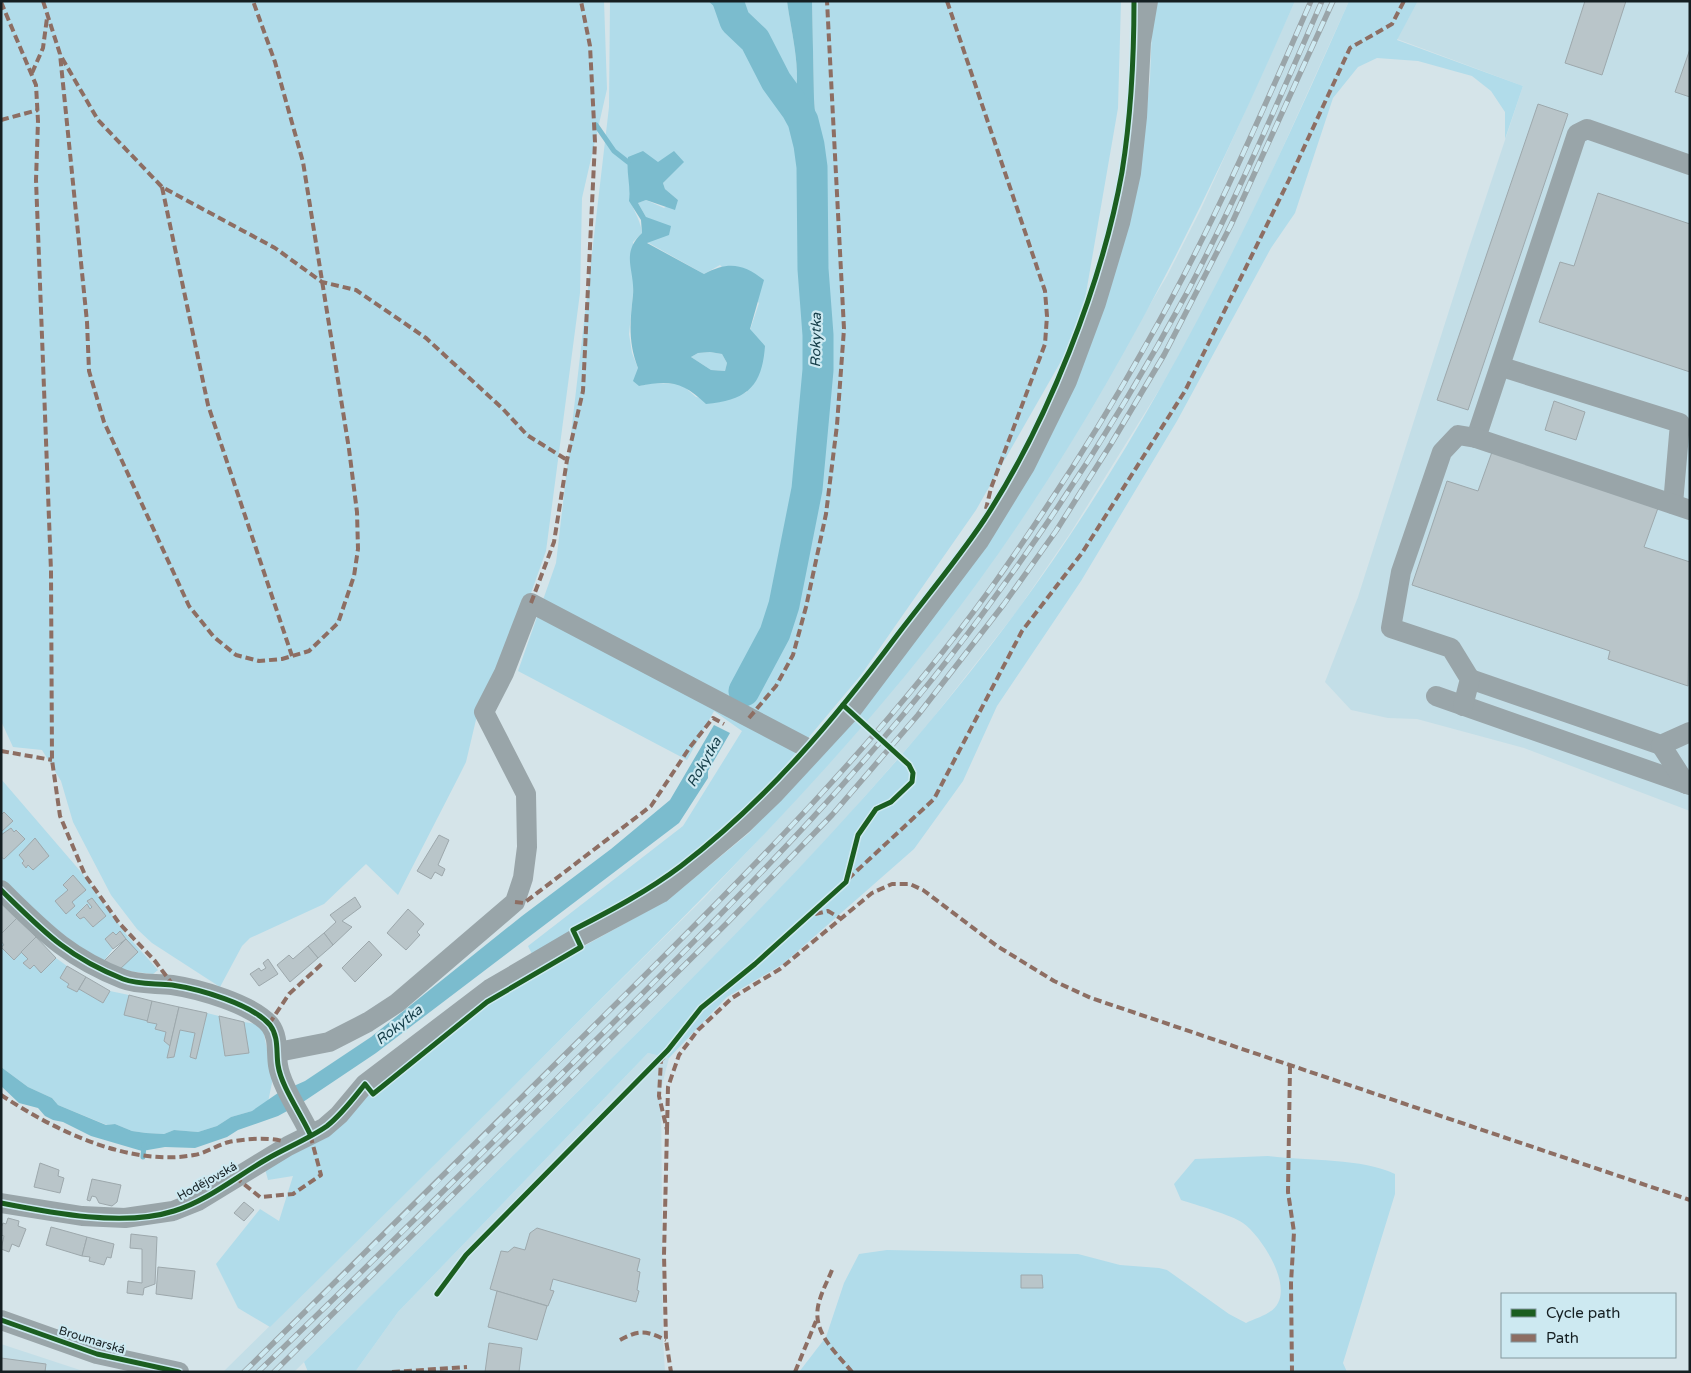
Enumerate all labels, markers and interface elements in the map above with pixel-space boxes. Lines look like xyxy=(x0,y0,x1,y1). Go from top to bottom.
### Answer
water label: Rokytka xyxy=(807,311,825,367)
water label: Rokytka xyxy=(683,733,726,790)
water label: Rokytka xyxy=(372,1001,427,1049)
street label: Hodějovská xyxy=(175,1159,239,1203)
legend xyxy=(1501,1293,1676,1358)
text: Cycle path xyxy=(1546,1304,1620,1322)
street label: Broumarská xyxy=(57,1323,127,1357)
text: Path xyxy=(1546,1329,1579,1347)

